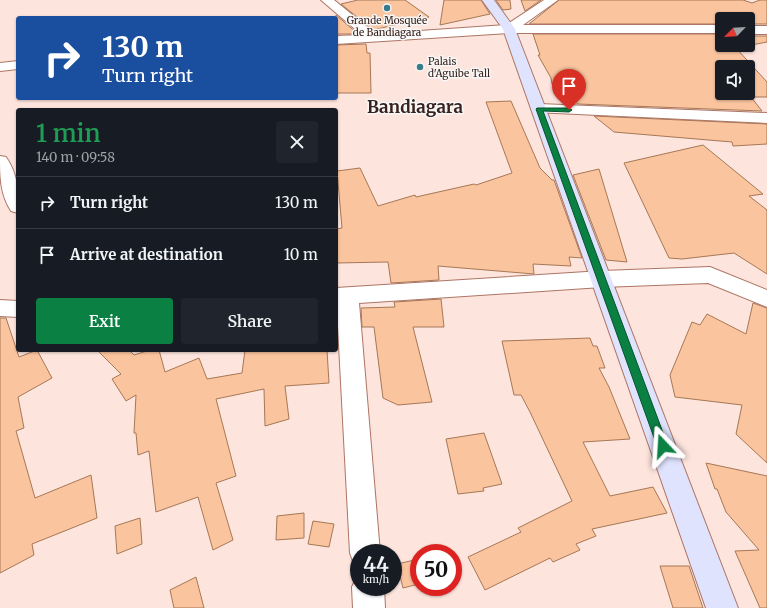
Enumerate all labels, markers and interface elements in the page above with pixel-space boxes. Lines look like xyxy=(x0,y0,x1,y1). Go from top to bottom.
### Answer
marker: Grande Mosquée de Bandiagara xyxy=(382,3,392,13)
north arrow xyxy=(715,12,755,52)
map controls xyxy=(715,12,755,100)
place label: Grande Mosquée de Bandiagara xyxy=(347,14,427,39)
text: 130 m xyxy=(102,29,184,65)
icon: right xyxy=(36,32,88,84)
place label: Palais d'Aguibe Tall xyxy=(428,55,490,80)
button: sound xyxy=(715,60,755,100)
marker: Palais d'Aguibe Tall xyxy=(415,62,425,72)
text: Turn right xyxy=(102,64,193,87)
pin xyxy=(552,69,586,110)
icon: arrive xyxy=(558,75,580,97)
district label: Bandiagara xyxy=(367,96,464,118)
text: 1 min xyxy=(36,118,101,149)
button: close xyxy=(276,121,318,163)
text: 140 m · 09:58 xyxy=(36,149,115,166)
icon: right xyxy=(36,192,58,214)
text: Turn right xyxy=(70,193,148,212)
text: 130 m xyxy=(275,193,318,212)
icon: arrive xyxy=(36,244,58,266)
text: Arrive at destination xyxy=(70,245,223,264)
text: 10 m xyxy=(284,245,318,264)
button: Exit xyxy=(36,298,173,344)
button: Share xyxy=(181,298,318,344)
position arrow xyxy=(642,425,684,467)
speed limit sign: 50 xyxy=(410,544,462,596)
text: 44 xyxy=(363,552,389,577)
text: km/h xyxy=(363,573,389,586)

